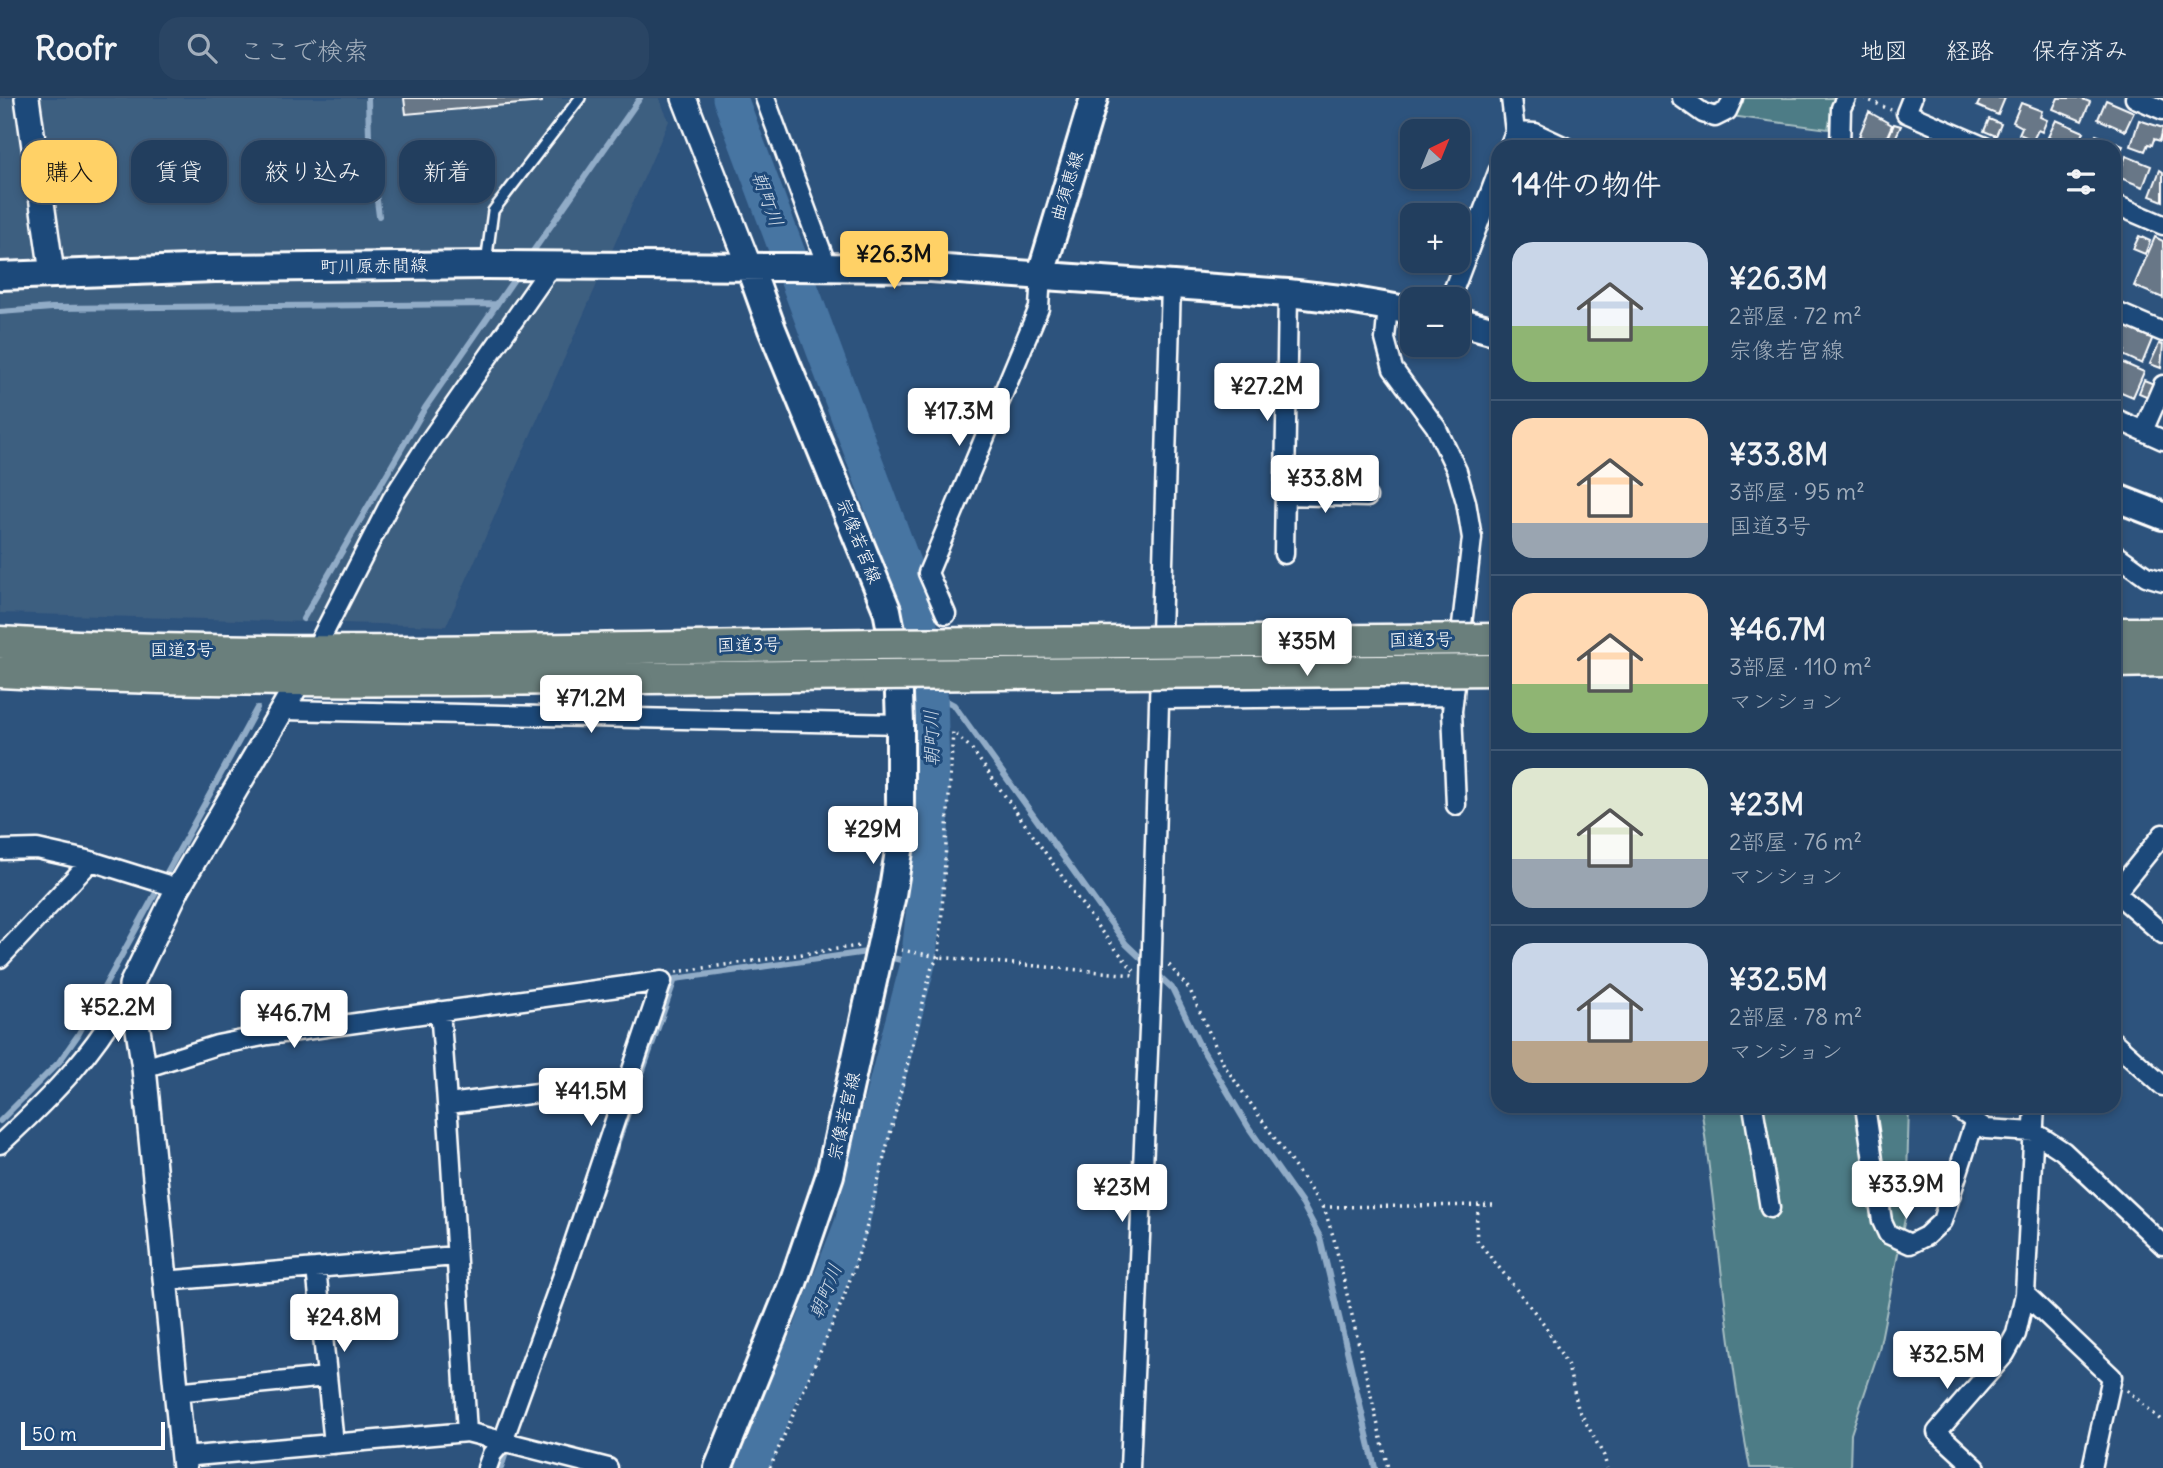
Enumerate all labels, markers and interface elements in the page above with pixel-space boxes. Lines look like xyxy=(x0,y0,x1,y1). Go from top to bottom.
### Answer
search box xyxy=(159,17,649,80)
text: Roofr xyxy=(35,27,117,69)
icon: search xyxy=(183,29,221,67)
text: ここで検索 xyxy=(239,34,369,67)
text: 地図 xyxy=(1860,35,1908,65)
text: 経路 xyxy=(1946,35,1994,65)
text: 保存済み xyxy=(2032,35,2128,65)
north arrow xyxy=(1400,119,1470,189)
map controls xyxy=(1400,119,1470,357)
chip: 購入 xyxy=(21,140,117,203)
chip: 賃貸 xyxy=(131,140,227,203)
chip: 絞り込み xyxy=(241,140,385,203)
chip: 新着 xyxy=(399,140,495,203)
street label: 曲須恵線 xyxy=(1045,148,1088,224)
icon: filters xyxy=(2062,163,2100,201)
text: 14件の物件 xyxy=(1512,165,1661,203)
water label: 朝町川 xyxy=(747,168,789,230)
button: + xyxy=(1400,203,1470,273)
pin: ¥26.3M xyxy=(837,232,951,291)
text: ¥26.3M xyxy=(856,239,932,268)
street label: 町川原赤間線 xyxy=(320,253,428,278)
text: ¥26.3M xyxy=(1729,259,1828,297)
icon: home xyxy=(1568,270,1652,354)
button: − xyxy=(1400,287,1470,357)
text: 2部屋 · 72 m² xyxy=(1729,301,1862,330)
text: 宗像若宮線 xyxy=(1729,335,1844,364)
pin: ¥27.2M xyxy=(1210,364,1324,423)
text: ¥27.2M xyxy=(1230,371,1304,400)
pin: ¥17.3M xyxy=(902,388,1016,448)
text: ¥17.3M xyxy=(924,396,994,425)
text: ¥33.8M xyxy=(1729,435,1828,473)
icon: home xyxy=(1568,446,1652,530)
pin: ¥33.8M xyxy=(1268,456,1382,515)
text: ¥33.8M xyxy=(1287,463,1363,492)
text: 3部屋 · 95 m² xyxy=(1729,477,1865,506)
street label: 宗像若宮線 xyxy=(832,495,887,587)
text: 国道3号 xyxy=(1729,511,1811,540)
text: ¥46.7M xyxy=(1729,610,1826,648)
pin: ¥35M xyxy=(1266,618,1348,678)
icon: home xyxy=(1568,621,1652,705)
text: ¥35M xyxy=(1278,626,1336,655)
street label: 国道3号 xyxy=(1389,627,1453,652)
street label: 国道3号 xyxy=(717,632,781,657)
street label: 国道3号 xyxy=(150,638,214,661)
text: 3部屋 · 110 m² xyxy=(1729,652,1872,681)
pin: ¥71.2M xyxy=(534,676,648,735)
text: ¥71.2M xyxy=(556,683,626,712)
text: マンション xyxy=(1729,686,1843,715)
water label: 朝町川 xyxy=(919,709,943,767)
text: ¥23M xyxy=(1729,785,1804,823)
icon: home xyxy=(1568,796,1652,880)
pin: ¥29M xyxy=(832,806,914,866)
text: ¥29M xyxy=(844,814,902,843)
text: 2部屋 · 76 m² xyxy=(1729,827,1862,856)
text: マンション xyxy=(1729,861,1843,890)
text: ¥32.5M xyxy=(1729,960,1828,998)
icon: home xyxy=(1568,971,1652,1055)
pin: ¥52.2M xyxy=(61,984,175,1044)
pin: ¥46.7M xyxy=(237,990,351,1050)
text: ¥52.2M xyxy=(80,992,156,1021)
text: ¥46.7M xyxy=(257,998,331,1027)
text: 2部屋 · 78 m² xyxy=(1729,1002,1862,1031)
text: マンション xyxy=(1729,1036,1843,1065)
pin: ¥41.5M xyxy=(534,1068,648,1128)
street label: 宗像若宮線 xyxy=(822,1069,865,1162)
text: ¥41.5M xyxy=(555,1076,627,1105)
pin: ¥33.9M xyxy=(1849,1162,1963,1221)
pin: ¥23M xyxy=(1081,1164,1163,1224)
text: ¥33.9M xyxy=(1868,1169,1944,1198)
text: ¥23M xyxy=(1093,1172,1151,1201)
water label: 朝町川 xyxy=(803,1260,847,1322)
pin: ¥24.8M xyxy=(287,1294,401,1354)
text: ¥24.8M xyxy=(306,1302,382,1331)
pin: ¥32.5M xyxy=(1890,1332,2004,1391)
text: ¥32.5M xyxy=(1909,1339,1985,1368)
scale bar xyxy=(21,1419,164,1451)
text: 50 m xyxy=(32,1422,77,1446)

